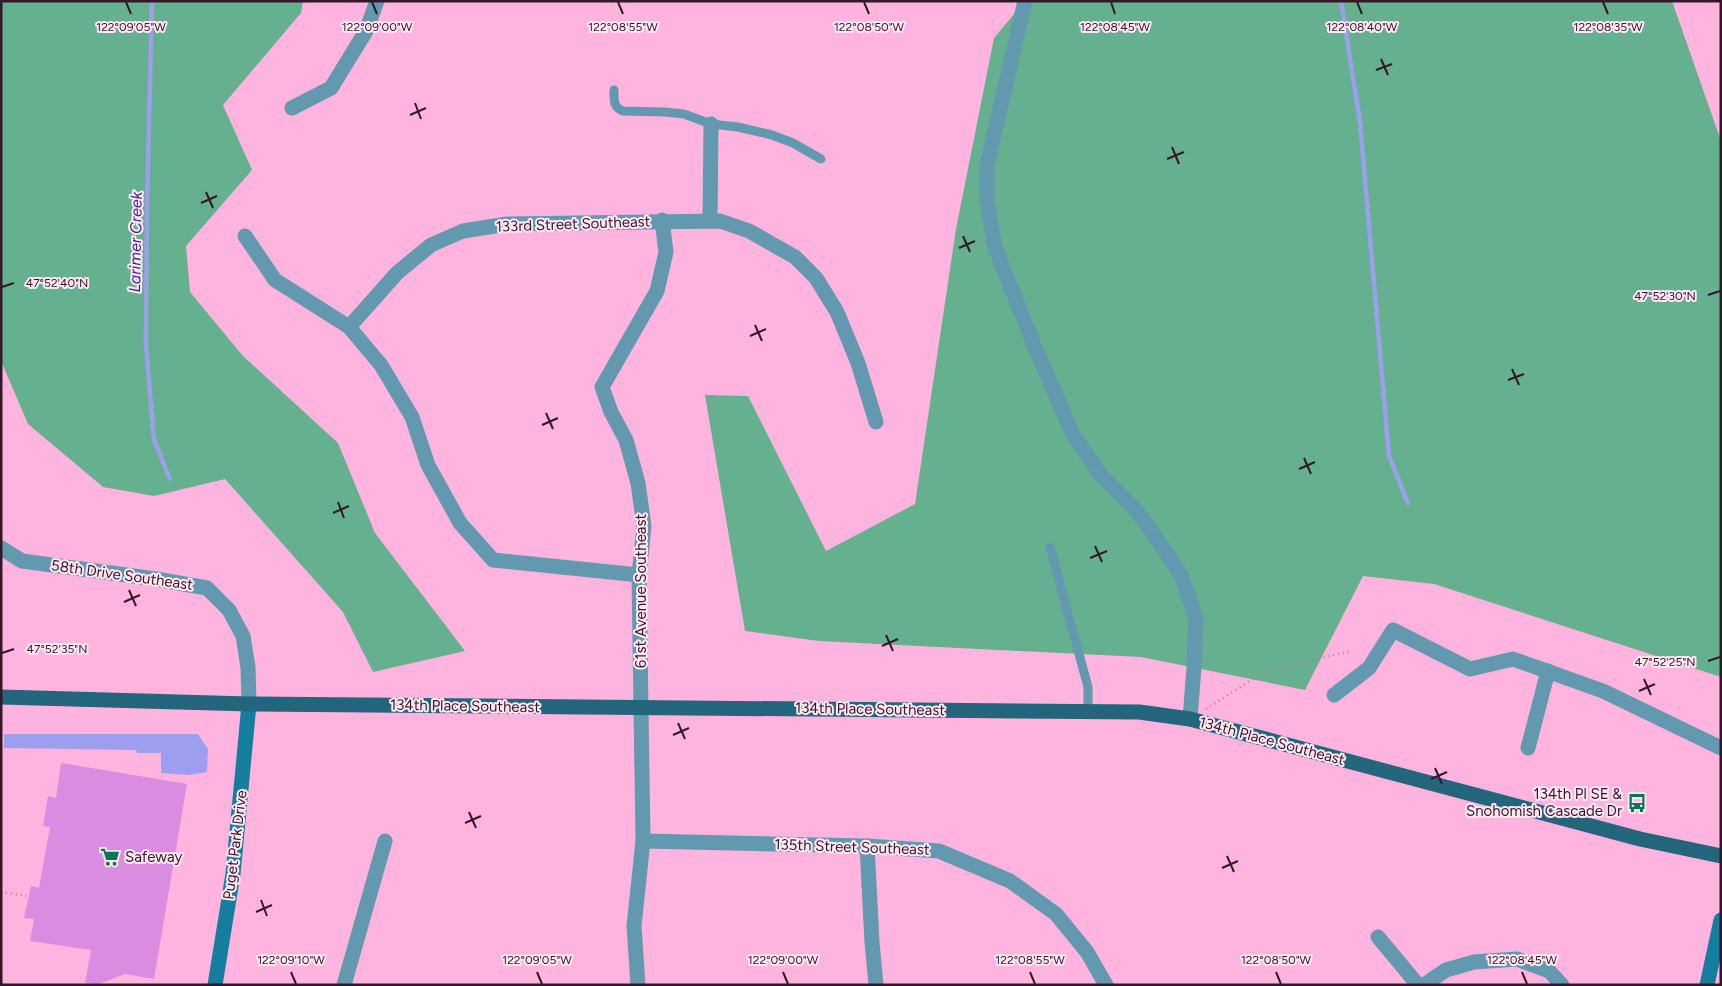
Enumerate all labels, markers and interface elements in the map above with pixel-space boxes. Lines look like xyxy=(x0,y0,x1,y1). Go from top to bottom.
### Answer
text: 122°09'05"W xyxy=(96,20,166,34)
text: 122°09'00"W xyxy=(342,20,413,34)
text: 122°08'55"W xyxy=(588,20,658,34)
text: 122°08'50"W xyxy=(834,20,905,34)
text: 122°08'45"W xyxy=(1080,20,1150,34)
text: 122°08'40"W xyxy=(1327,20,1398,34)
text: 122°08'35"W xyxy=(1573,20,1643,34)
water label: Larimer Creek xyxy=(125,190,146,293)
street label: 133rd Street Southeast xyxy=(495,212,651,236)
text: 47°52'40"N xyxy=(26,276,88,290)
text: 47°52'30"N xyxy=(1634,289,1696,303)
street label: 61st Avenue Southeast xyxy=(632,514,650,668)
street label: 58th Drive Southeast xyxy=(50,556,194,594)
text: 47°52'35"N xyxy=(27,642,87,656)
text: 47°52'25"N xyxy=(1634,655,1696,669)
street label: 134th Place Southeast xyxy=(390,696,540,716)
street label: 134th Place Southeast xyxy=(795,699,945,719)
street label: 134th Place Southeast xyxy=(1197,713,1347,769)
place label: 134th Pl SE & Snohomish Cascade Dr xyxy=(1466,785,1622,820)
street label: Puget Park Drive xyxy=(219,789,251,901)
bus stop icon: 134th Pl SE & Snohomish Cascade Dr xyxy=(1626,792,1648,814)
street label: 135th Street Southeast xyxy=(774,835,930,859)
supermarket icon: Safeway xyxy=(99,846,121,868)
place label: Safeway xyxy=(125,848,182,866)
text: 122°09'10"W xyxy=(257,953,325,967)
text: 122°09'05"W xyxy=(502,953,572,967)
text: 122°09'00"W xyxy=(748,953,819,967)
text: 122°08'55"W xyxy=(995,953,1065,967)
text: 122°08'50"W xyxy=(1241,953,1312,967)
text: 122°08'45"W xyxy=(1487,953,1557,967)

